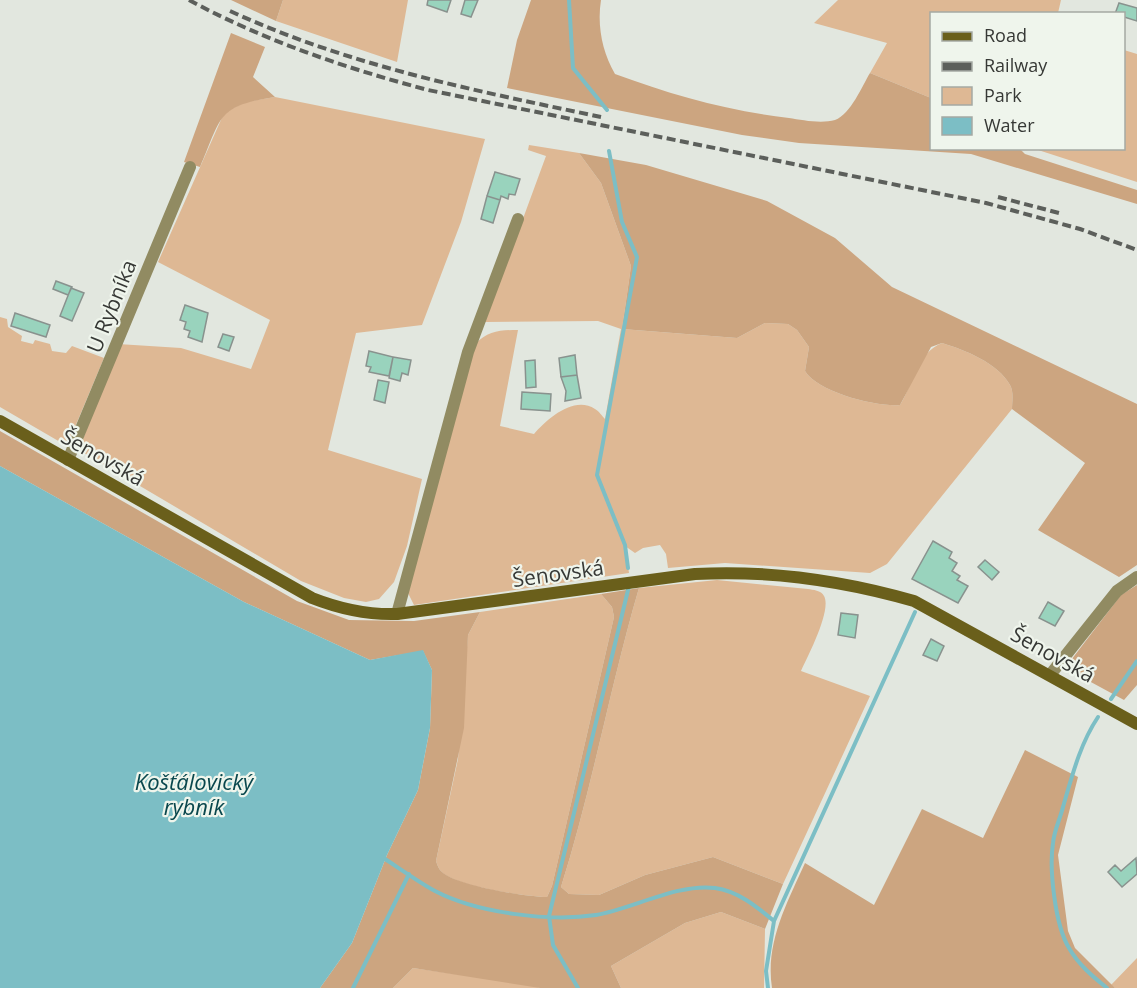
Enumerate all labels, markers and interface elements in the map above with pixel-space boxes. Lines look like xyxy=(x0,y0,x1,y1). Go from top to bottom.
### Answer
legend xyxy=(930,12,1125,150)
text: Road xyxy=(984,23,1027,47)
text: Railway xyxy=(984,53,1048,77)
text: Park xyxy=(984,83,1022,107)
text: Water xyxy=(984,113,1035,137)
street label: U Rybníka xyxy=(80,255,142,357)
street label: Šenovská xyxy=(56,422,150,492)
street label: Šenovská xyxy=(510,553,606,593)
street label: Šenovská xyxy=(1006,619,1100,689)
water label: Košťálovický rybník xyxy=(135,766,255,821)

